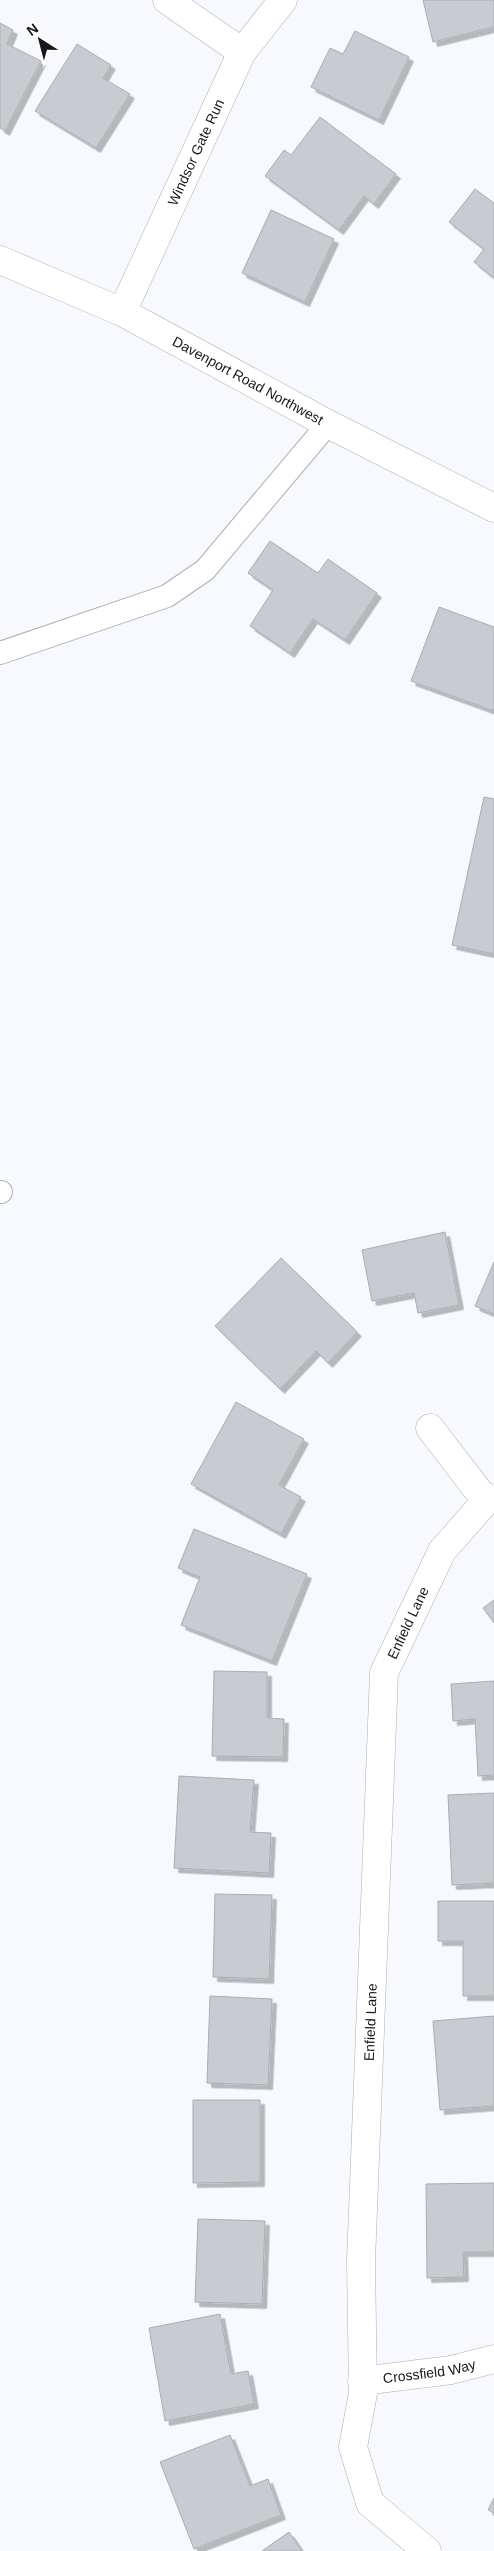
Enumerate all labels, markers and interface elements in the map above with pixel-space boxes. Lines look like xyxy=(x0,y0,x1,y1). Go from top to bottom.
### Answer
north arrow xyxy=(15,15,65,65)
text: N xyxy=(24,20,41,39)
street label: Windsor Gate Run xyxy=(164,97,227,208)
street label: Davenport Road Northwest xyxy=(170,333,326,428)
street label: Enfield Lane xyxy=(384,1584,432,1661)
street label: Enfield Lane xyxy=(361,1983,380,2061)
street label: Crossfield Way xyxy=(382,2356,477,2386)

